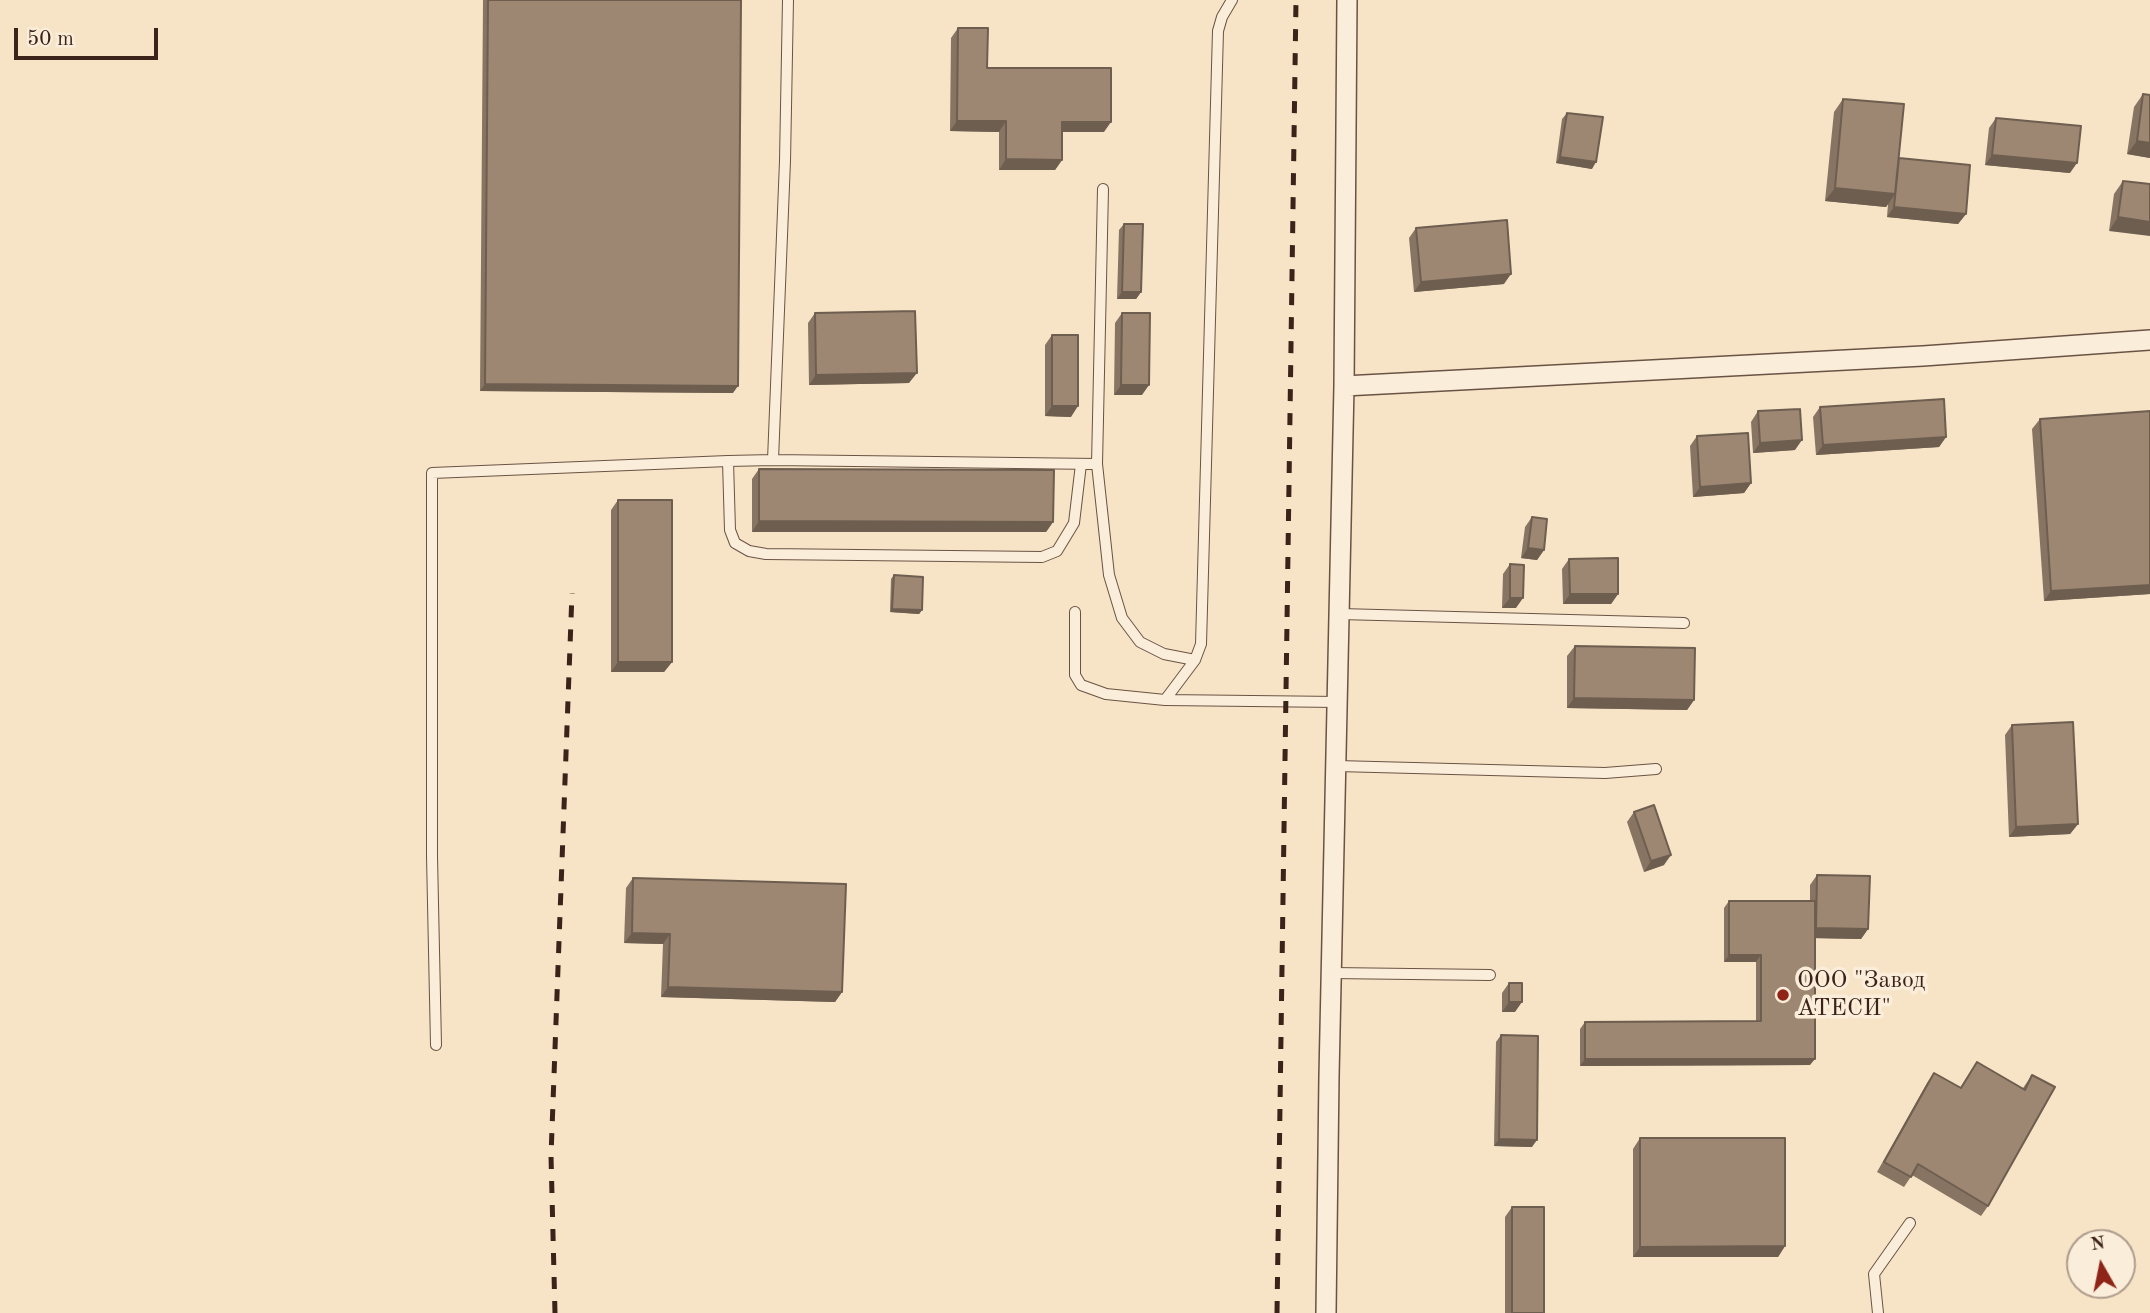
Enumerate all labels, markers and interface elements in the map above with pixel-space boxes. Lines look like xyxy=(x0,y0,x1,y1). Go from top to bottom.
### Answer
scale bar xyxy=(18,14,161,58)
text: 50 m xyxy=(27,29,74,50)
place label: ООО "Завод АТЕСИ" xyxy=(1797,967,1925,1023)
marker: ООО "Завод АТЕСИ" xyxy=(1775,987,1791,1003)
north arrow xyxy=(2066,1229,2136,1299)
text: N xyxy=(2089,1234,2107,1255)

